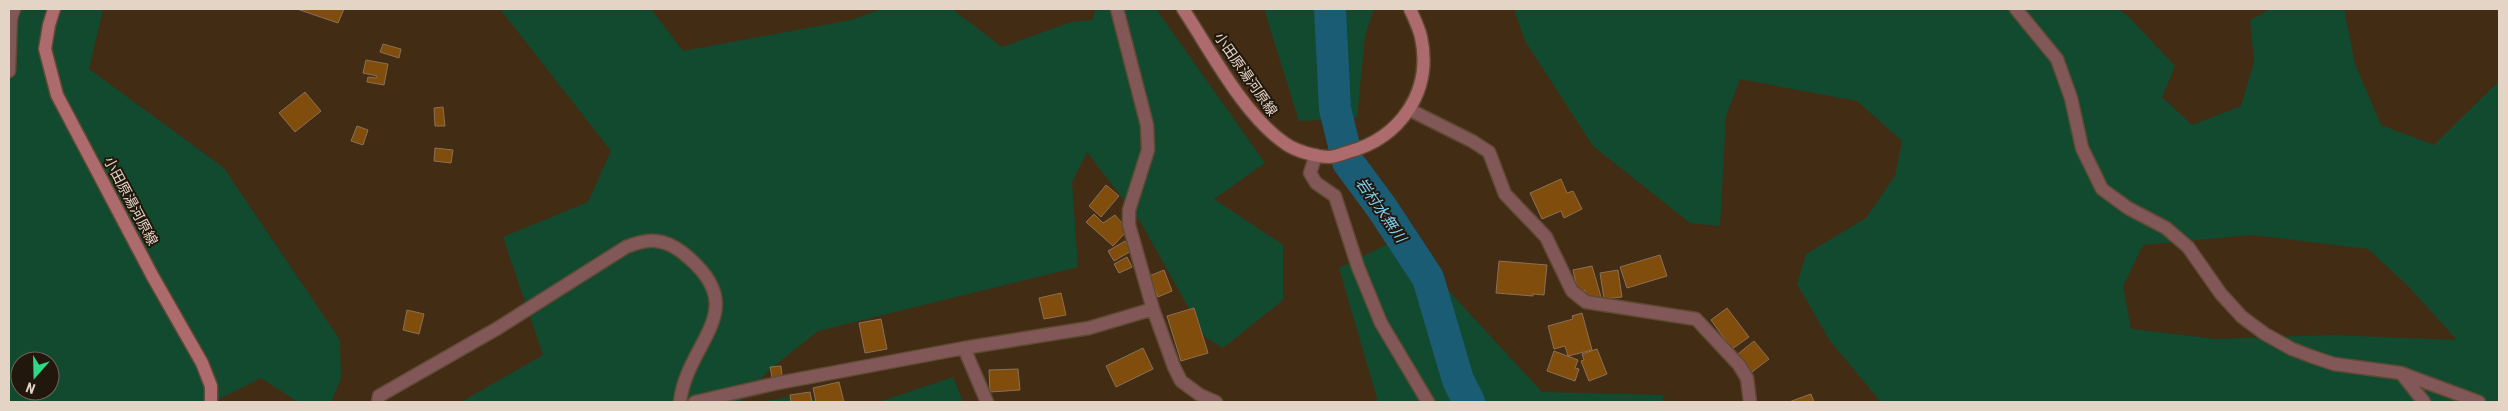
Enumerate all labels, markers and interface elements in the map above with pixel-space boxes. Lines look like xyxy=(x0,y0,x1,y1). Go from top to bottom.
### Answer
street label: 小田原湯河原線 xyxy=(1211,29,1281,119)
street label: 小田原湯河原線 xyxy=(101,154,161,248)
water label: 岩村水無川 xyxy=(1352,174,1411,248)
north arrow xyxy=(10,351,60,401)
text: N xyxy=(24,379,37,397)

